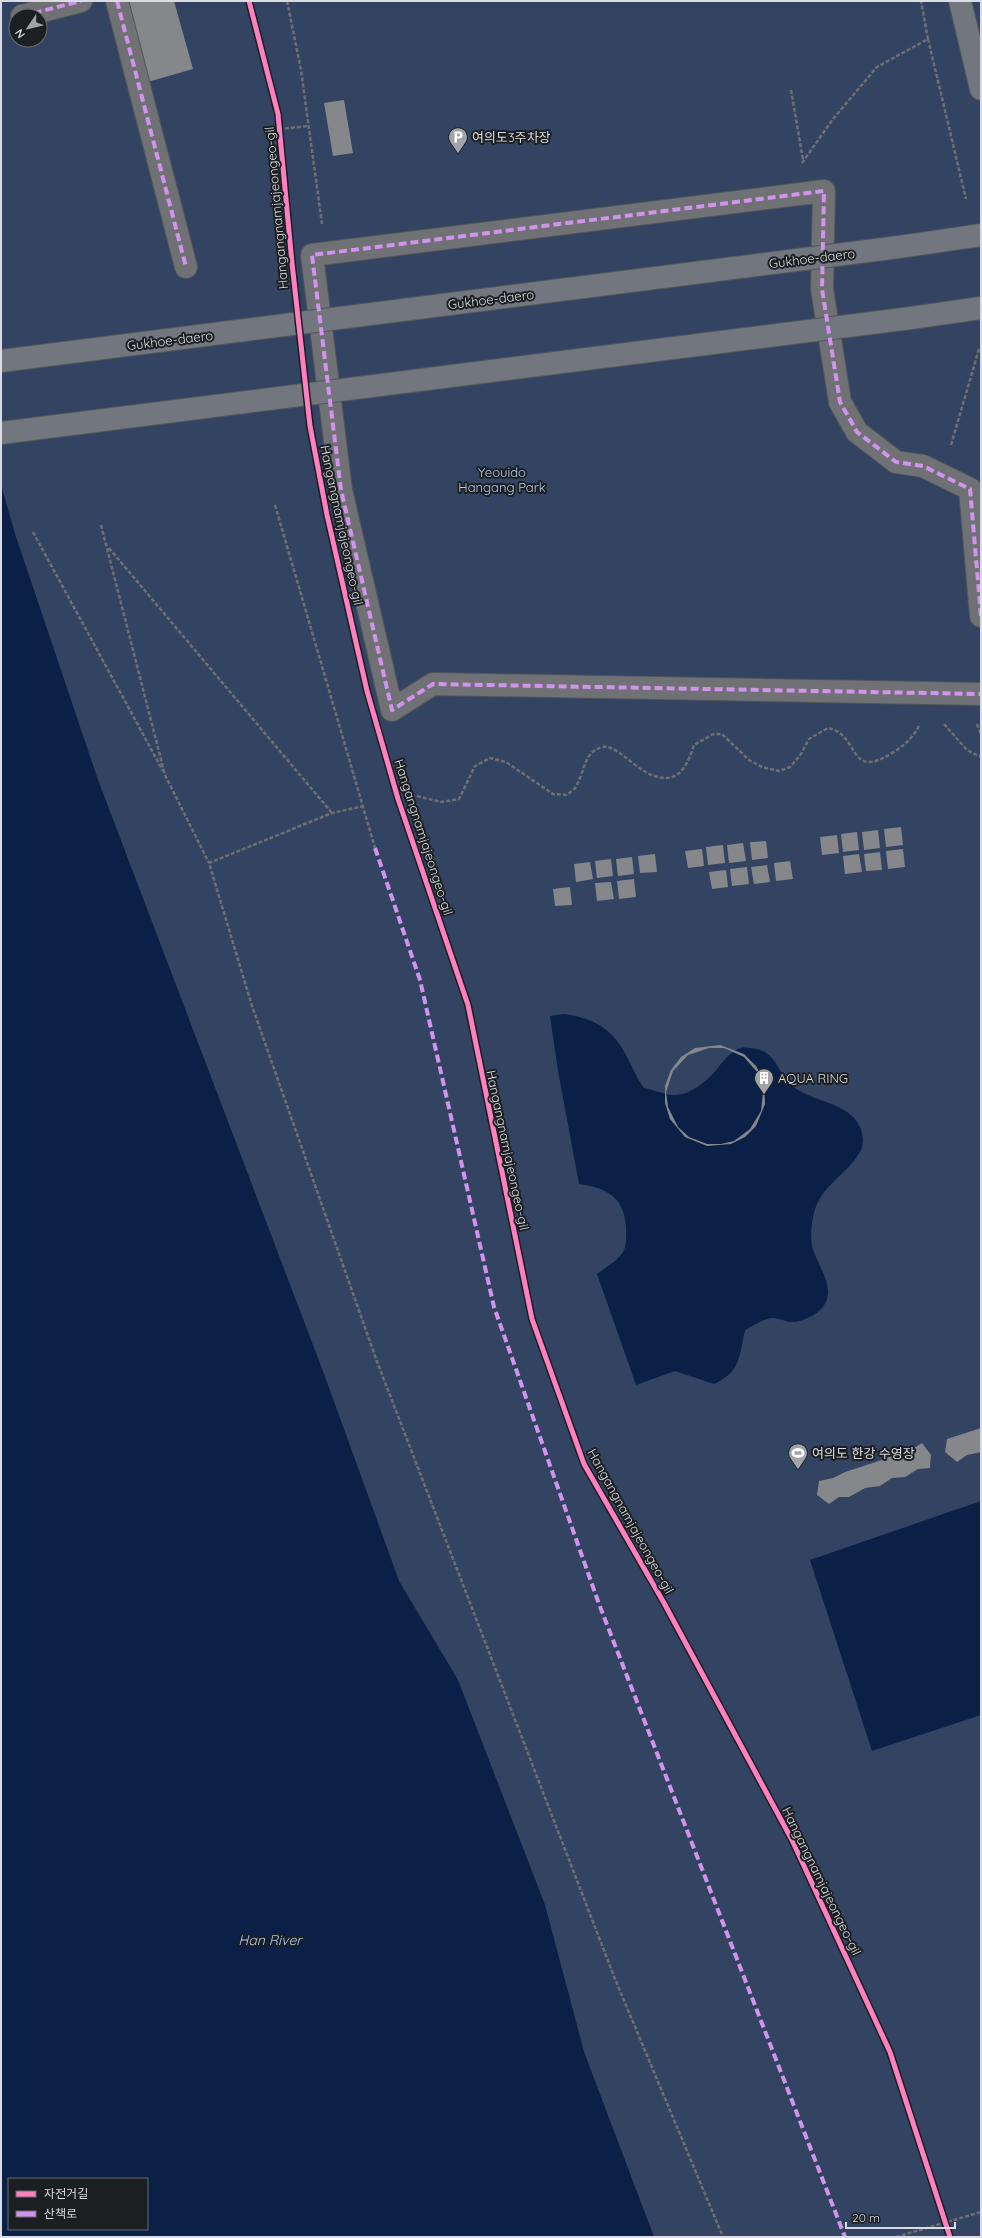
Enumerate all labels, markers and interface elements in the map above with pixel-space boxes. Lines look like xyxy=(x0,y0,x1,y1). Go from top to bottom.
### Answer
north arrow xyxy=(8,8,48,48)
text: N xyxy=(12,26,28,41)
street label: Hangangnamjajeongeo-gil xyxy=(261,126,291,290)
parking icon: 여의도3주차장 xyxy=(447,126,469,154)
place label: 여의도3주차장 xyxy=(472,129,551,145)
street label: Gukhoe-daero xyxy=(768,245,856,271)
street label: Gukhoe-daero xyxy=(447,286,535,312)
street label: Gukhoe-daero xyxy=(126,327,214,353)
street label: Hangangnamjajeongeo-gil xyxy=(317,444,367,606)
park label: Yeouido Hangang Park xyxy=(458,464,546,495)
street label: Hangangnamjajeongeo-gil xyxy=(391,757,457,917)
building icon: AQUA RING xyxy=(753,1067,775,1095)
street label: Hangangnamjajeongeo-gil xyxy=(483,1069,533,1231)
place label: AQUA RING xyxy=(778,1070,848,1086)
sports icon: 여의도 한강 수영장 xyxy=(787,1442,809,1470)
place label: 여의도 한강 수영장 xyxy=(812,1445,915,1461)
street label: Hangangnamjajeongeo-gil xyxy=(584,1446,678,1596)
street label: Hangangnamjajeongeo-gil xyxy=(779,1804,865,1958)
water label: Han River xyxy=(238,1931,303,1949)
legend xyxy=(8,2178,148,2230)
text: 자전거길 xyxy=(44,2186,88,2201)
scale bar xyxy=(846,2204,955,2230)
text: 산책로 xyxy=(44,2206,77,2221)
text: 20 m xyxy=(852,2210,880,2225)

